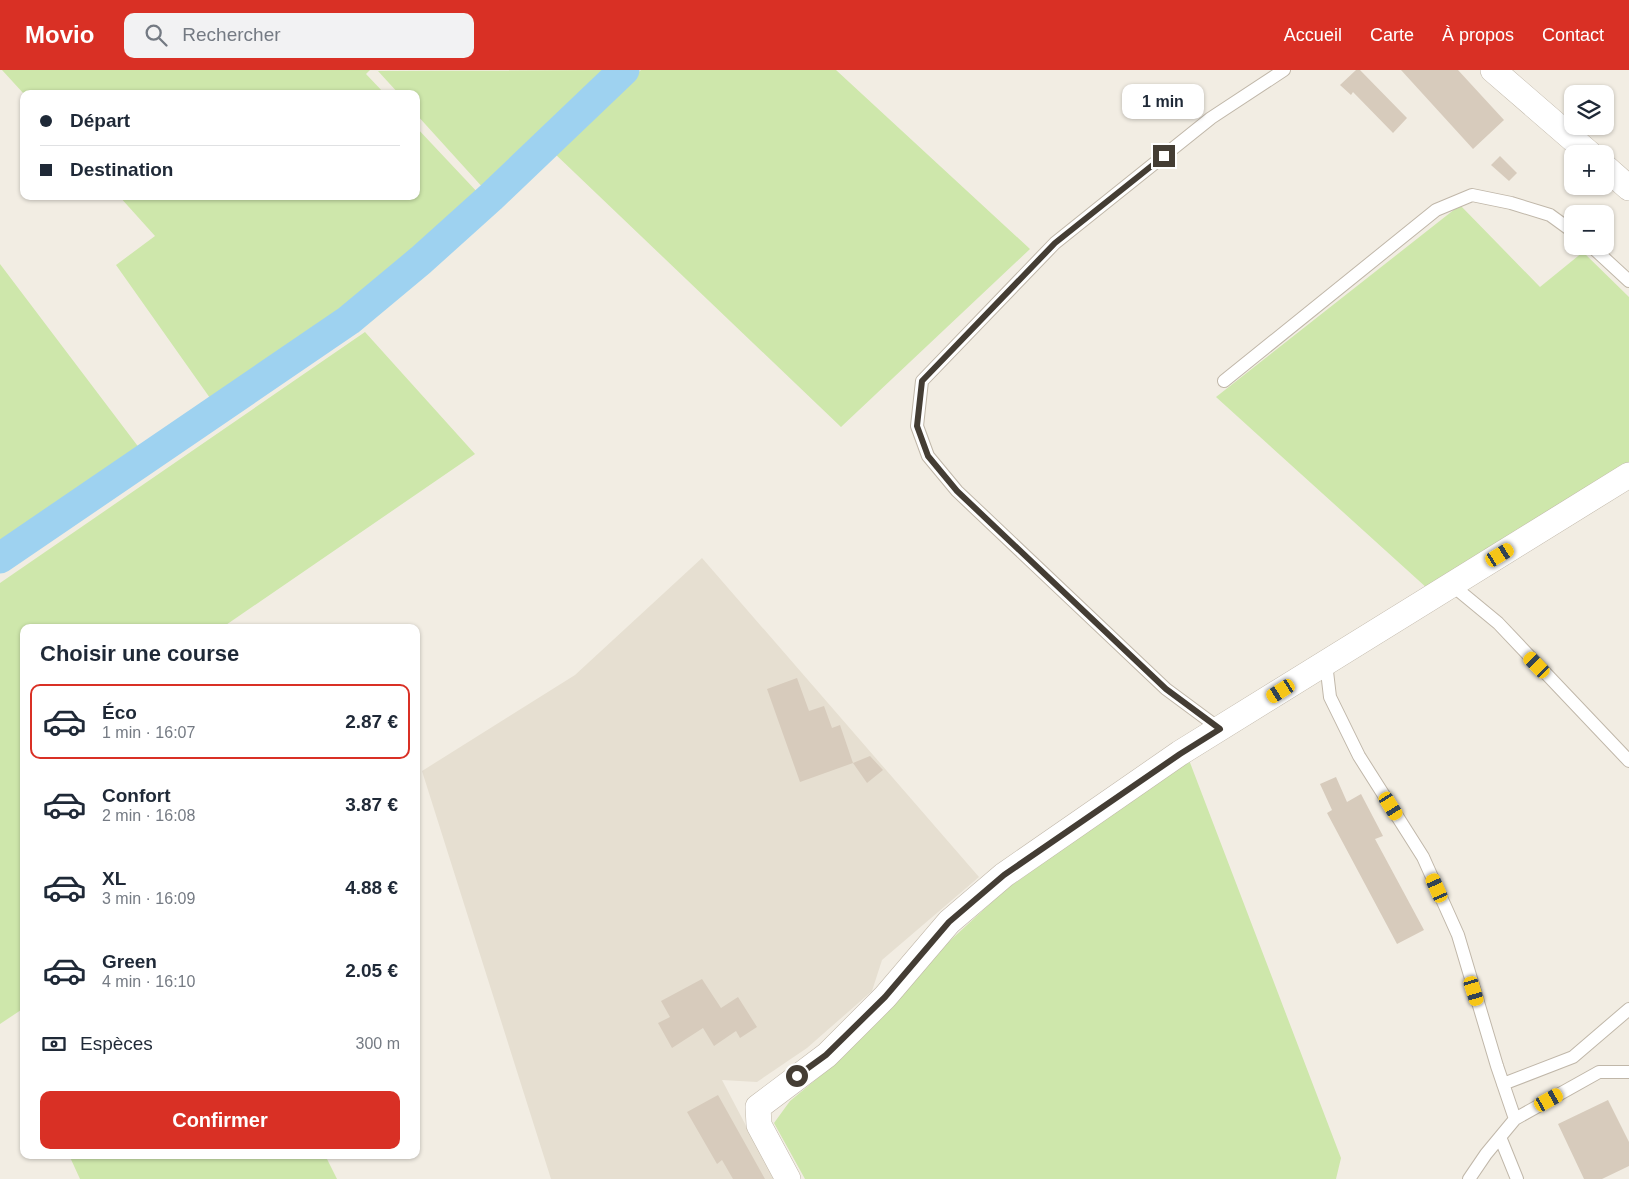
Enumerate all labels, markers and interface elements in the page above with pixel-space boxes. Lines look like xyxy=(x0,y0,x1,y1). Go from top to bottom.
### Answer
search box xyxy=(124,13,474,58)
text: Movio xyxy=(25,21,94,48)
icon: search xyxy=(142,21,170,49)
text: Rechercher xyxy=(182,24,281,45)
text: Accueil xyxy=(1284,25,1342,45)
text: Carte xyxy=(1370,25,1414,45)
text: À propos xyxy=(1442,25,1514,45)
text: Contact xyxy=(1542,25,1604,45)
callout: 1 min xyxy=(1123,83,1205,118)
map controls xyxy=(1564,85,1614,255)
button: layers xyxy=(1564,85,1614,135)
text: 1 min xyxy=(1142,93,1184,110)
text: Départ xyxy=(70,110,130,131)
route end xyxy=(1153,145,1175,167)
button: + xyxy=(1564,145,1614,195)
text: Destination xyxy=(70,159,173,180)
button: − xyxy=(1564,205,1614,255)
car xyxy=(1483,541,1516,569)
text: Choisir une course xyxy=(40,641,239,666)
car xyxy=(1521,649,1552,681)
car xyxy=(1264,677,1297,705)
icon: car xyxy=(42,699,87,744)
text: Éco xyxy=(102,702,137,723)
text: 2.87 € xyxy=(345,711,398,732)
text: 1 min · 16:07 xyxy=(102,724,195,741)
icon: car xyxy=(42,782,87,827)
text: Confort xyxy=(102,785,171,806)
car xyxy=(1376,789,1405,823)
text: 3.87 € xyxy=(345,794,398,815)
text: 2 min · 16:08 xyxy=(102,807,195,824)
icon: car xyxy=(42,865,87,910)
text: XL xyxy=(102,868,126,889)
car xyxy=(1424,871,1449,905)
text: 4.88 € xyxy=(345,877,398,898)
text: 3 min · 16:09 xyxy=(102,890,195,907)
icon: car xyxy=(42,948,87,993)
text: Green xyxy=(102,951,157,972)
text: 2.05 € xyxy=(345,960,398,981)
text: 4 min · 16:10 xyxy=(102,973,195,990)
car xyxy=(1462,974,1485,1008)
icon: cash xyxy=(40,1030,68,1058)
text: Espèces xyxy=(80,1033,153,1054)
text: 300 m xyxy=(356,1035,400,1052)
route start xyxy=(786,1065,808,1087)
car xyxy=(1532,1086,1565,1114)
button: Confirmer xyxy=(40,1091,400,1149)

